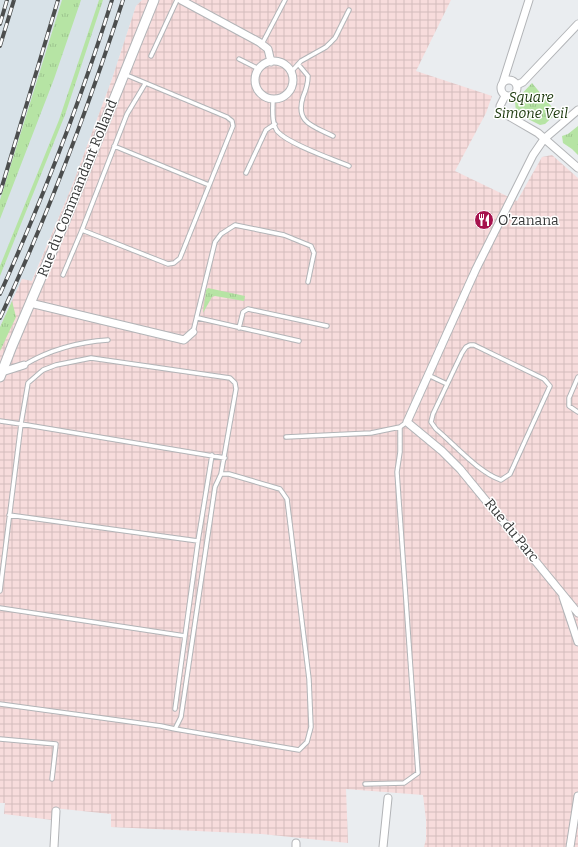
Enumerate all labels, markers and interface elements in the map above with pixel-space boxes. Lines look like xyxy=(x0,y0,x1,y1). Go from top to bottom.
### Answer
park label: Square Simone Veil xyxy=(494,89,568,122)
street label: Rue du Commandant Rolland xyxy=(34,97,121,279)
restaurant icon: O'zanana xyxy=(473,209,495,231)
place label: O'zanana xyxy=(498,212,559,229)
street label: Rue du Parc xyxy=(481,495,542,565)

